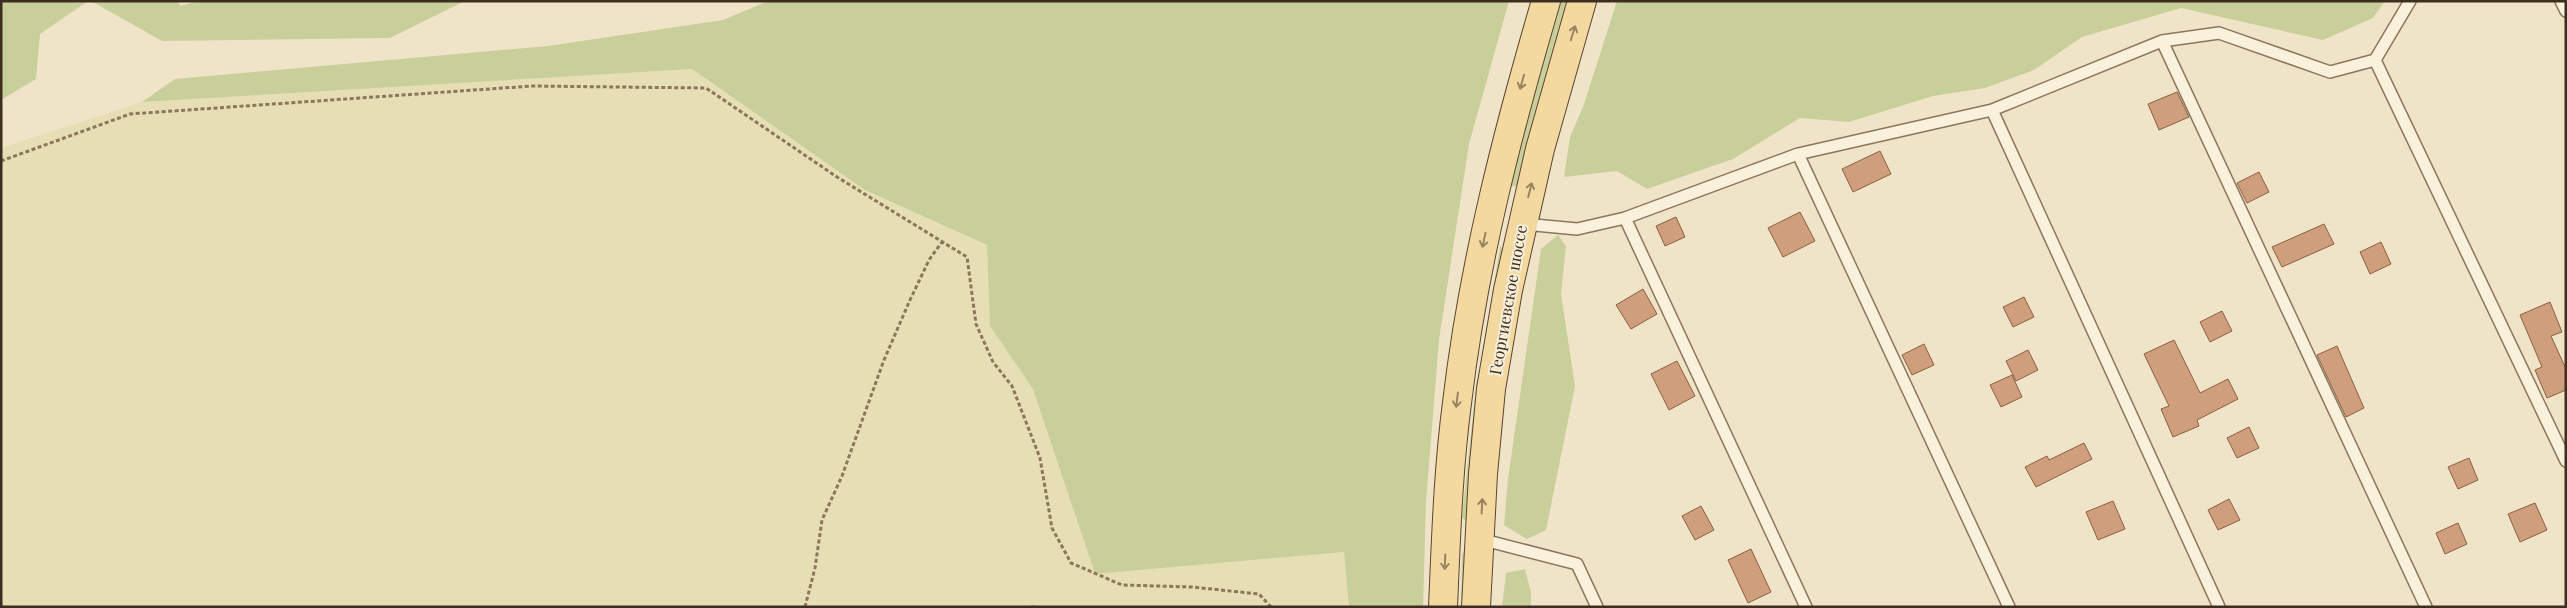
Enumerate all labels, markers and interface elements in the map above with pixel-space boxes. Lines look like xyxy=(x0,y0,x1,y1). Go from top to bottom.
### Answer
one-way arrow xyxy=(1568,25,1578,41)
one-way arrow xyxy=(1517,73,1527,89)
one-way arrow xyxy=(1526,182,1535,198)
street label: Георгиевское шоссе xyxy=(1484,223,1531,376)
one-way arrow xyxy=(1479,231,1488,247)
one-way arrow xyxy=(1452,391,1462,407)
one-way arrow xyxy=(1477,498,1486,514)
one-way arrow xyxy=(1440,553,1450,569)

